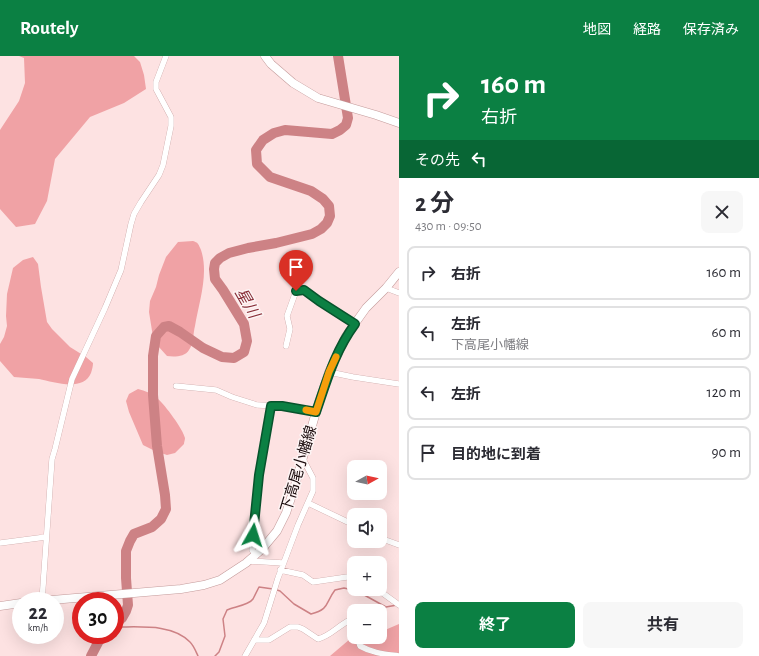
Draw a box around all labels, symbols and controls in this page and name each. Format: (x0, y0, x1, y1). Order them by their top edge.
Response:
text: Routely (20, 19, 79, 38)
text: 地図 (583, 23, 611, 37)
text: 経路 (633, 23, 661, 37)
text: 保存済み (683, 23, 739, 37)
text: 160 m (481, 71, 546, 99)
icon: right (415, 72, 467, 124)
text: 右折 (481, 109, 517, 127)
icon: left (468, 148, 490, 170)
text: その先 (415, 153, 460, 168)
button: close (701, 191, 743, 233)
text: 2 分 (415, 192, 454, 216)
text: 430 m · 09:50 (415, 220, 482, 233)
pin (279, 250, 313, 291)
icon: arrive (285, 256, 307, 278)
icon: right (417, 262, 439, 284)
text: 160 m (706, 265, 741, 280)
text: 右折 (451, 267, 481, 282)
water label: 星川 (232, 285, 263, 323)
text: 左折 (451, 317, 481, 332)
icon: left (417, 322, 439, 344)
text: 60 m (712, 325, 741, 340)
text: 下高尾小幡線 (451, 339, 529, 352)
icon: left (417, 382, 439, 404)
text: 120 m (707, 385, 741, 400)
text: 左折 (451, 387, 481, 402)
street label: 下高尾小幡線 (278, 423, 319, 514)
icon: arrive (417, 442, 439, 464)
text: 90 m (712, 445, 741, 460)
text: 目的地に到着 (451, 447, 541, 462)
north arrow (347, 460, 387, 500)
map controls (347, 460, 387, 644)
button: sound (347, 508, 387, 548)
position arrow (232, 514, 274, 556)
button: + (347, 556, 387, 596)
speed limit sign: 30 (72, 592, 124, 644)
button: 終了 (415, 602, 575, 648)
button: 共有 (583, 602, 743, 648)
text: 22 (29, 603, 47, 623)
button: − (347, 604, 387, 644)
text: km/h (28, 623, 48, 633)

